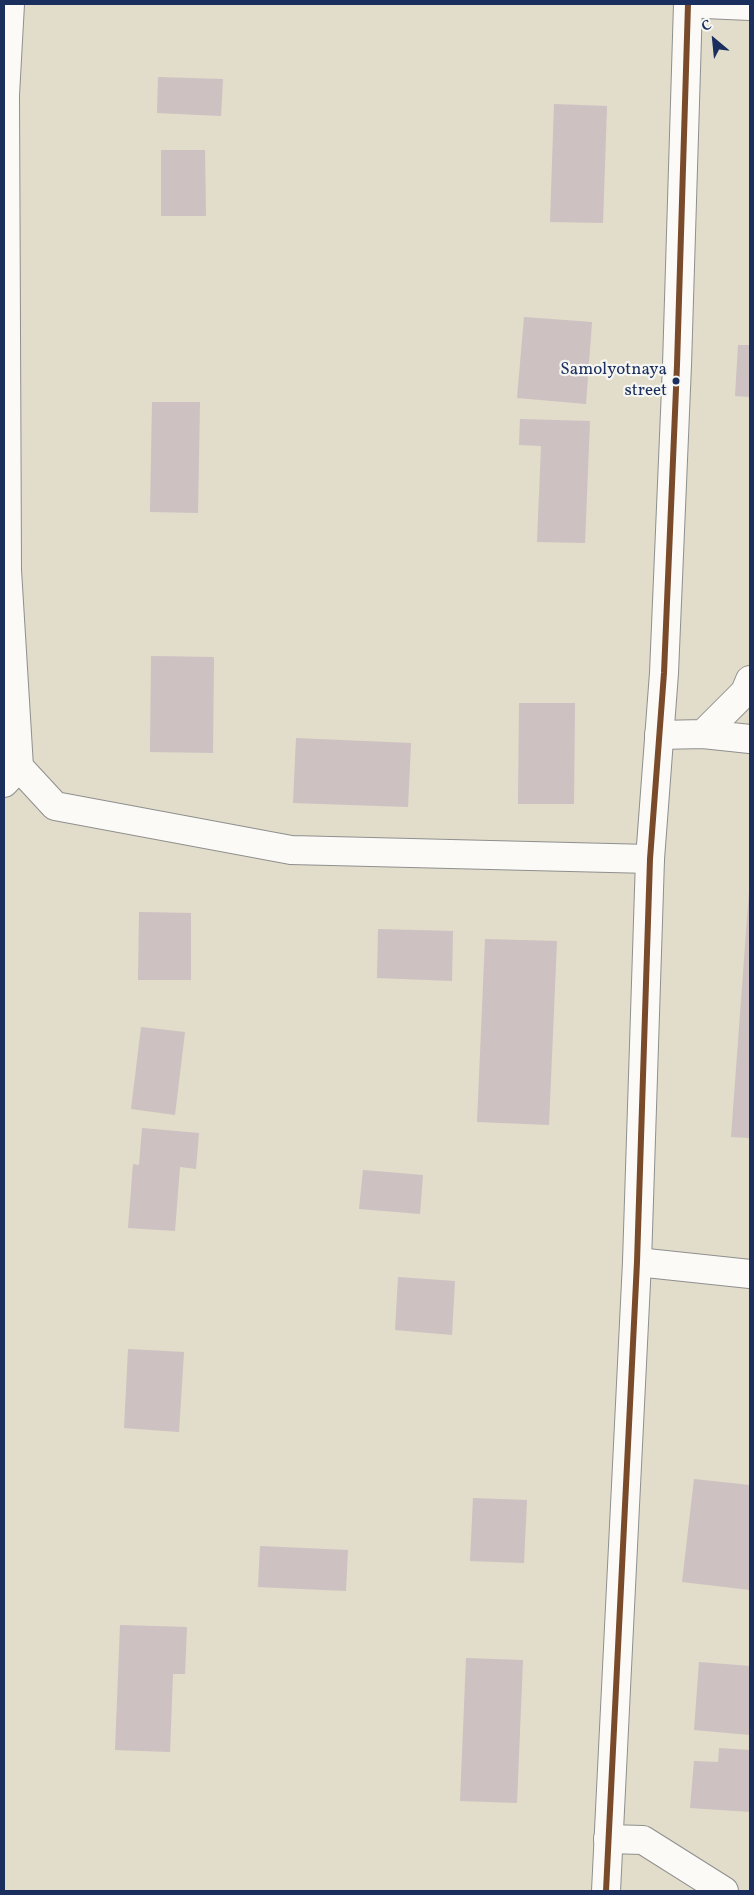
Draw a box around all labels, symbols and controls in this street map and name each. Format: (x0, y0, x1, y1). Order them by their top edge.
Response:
north arrow (689, 15, 739, 65)
text: С (698, 16, 715, 37)
place label: Samolyotnaya street (560, 361, 667, 401)
marker: Samolyotnaya street (671, 376, 681, 386)

